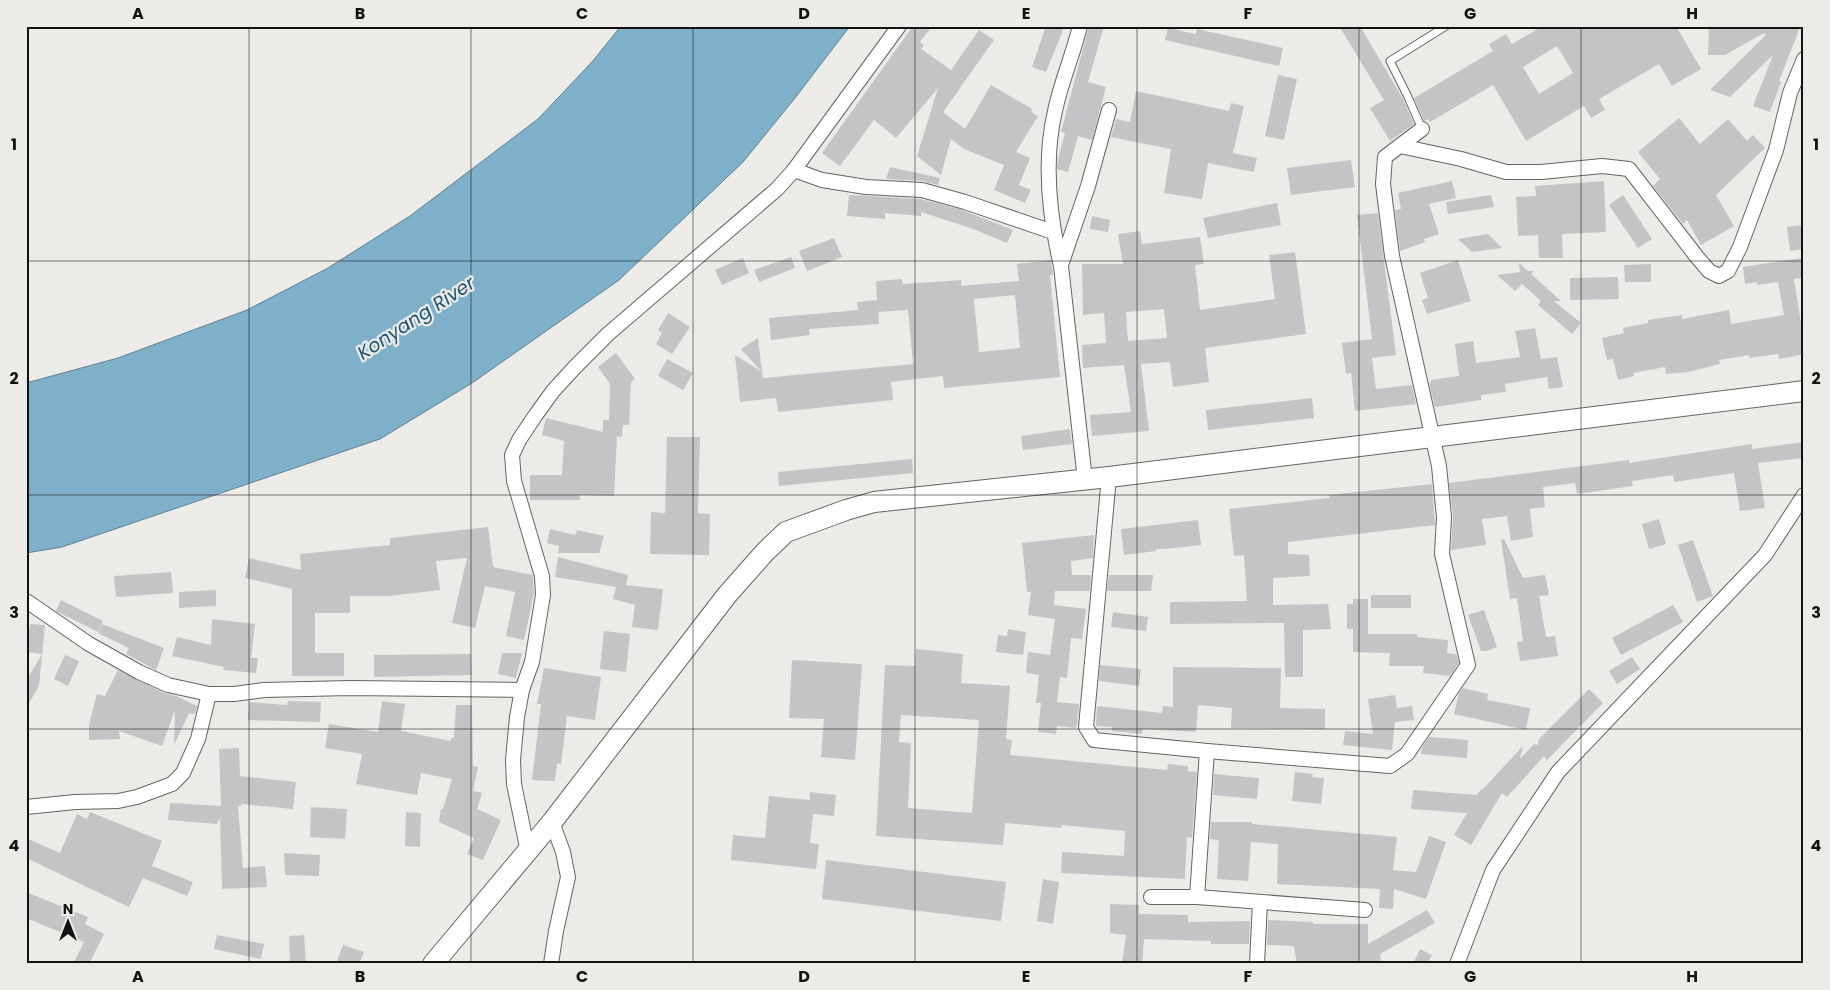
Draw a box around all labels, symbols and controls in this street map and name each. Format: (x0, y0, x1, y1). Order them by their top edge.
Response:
text: A (132, 2, 144, 25)
text: B (355, 2, 365, 25)
text: C (576, 2, 588, 25)
text: D (798, 2, 810, 25)
text: E (1022, 2, 1030, 25)
text: F (1244, 2, 1253, 25)
text: G (1464, 2, 1476, 25)
text: H (1686, 2, 1698, 25)
text: 1 (11, 133, 17, 156)
text: 1 (1813, 133, 1819, 156)
water label: Konyang River (352, 269, 481, 366)
text: 2 (9, 367, 19, 390)
text: 2 (1811, 367, 1821, 390)
text: 3 (9, 601, 19, 624)
text: 3 (1811, 601, 1821, 624)
text: 4 (9, 834, 20, 857)
text: 4 (1811, 834, 1822, 857)
north arrow (42, 898, 92, 948)
text: N (63, 899, 73, 919)
text: A (132, 965, 144, 988)
text: B (355, 965, 365, 988)
text: C (576, 965, 588, 988)
text: D (798, 965, 810, 988)
text: E (1022, 965, 1030, 988)
text: F (1244, 965, 1253, 988)
text: G (1464, 965, 1476, 988)
text: H (1686, 965, 1698, 988)

